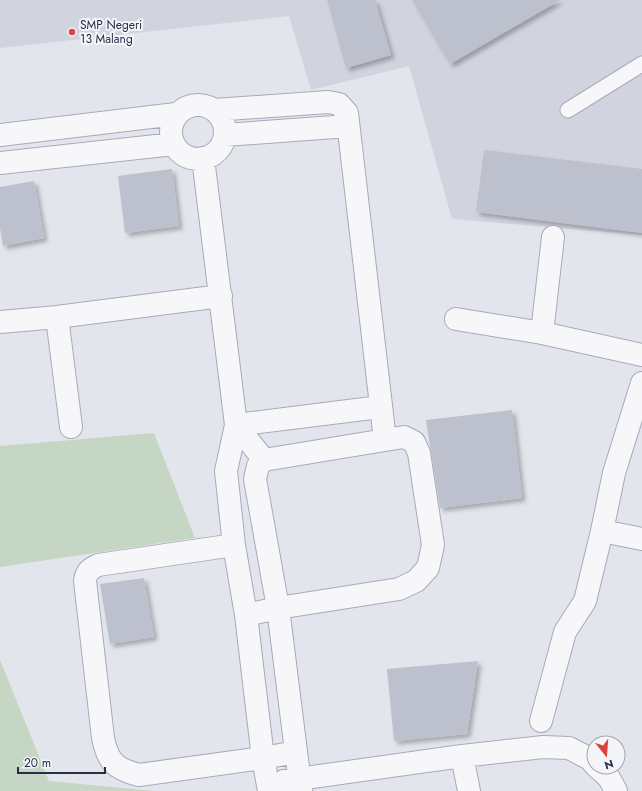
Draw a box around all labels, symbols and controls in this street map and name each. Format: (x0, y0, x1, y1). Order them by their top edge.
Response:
place label: SMP Negeri 13 Malang (80, 16, 142, 48)
marker: SMP Negeri 13 Malang (67, 27, 77, 37)
north arrow (586, 735, 626, 775)
scale bar (18, 749, 105, 775)
text: 20 m (24, 754, 51, 772)
text: N (602, 756, 615, 773)

